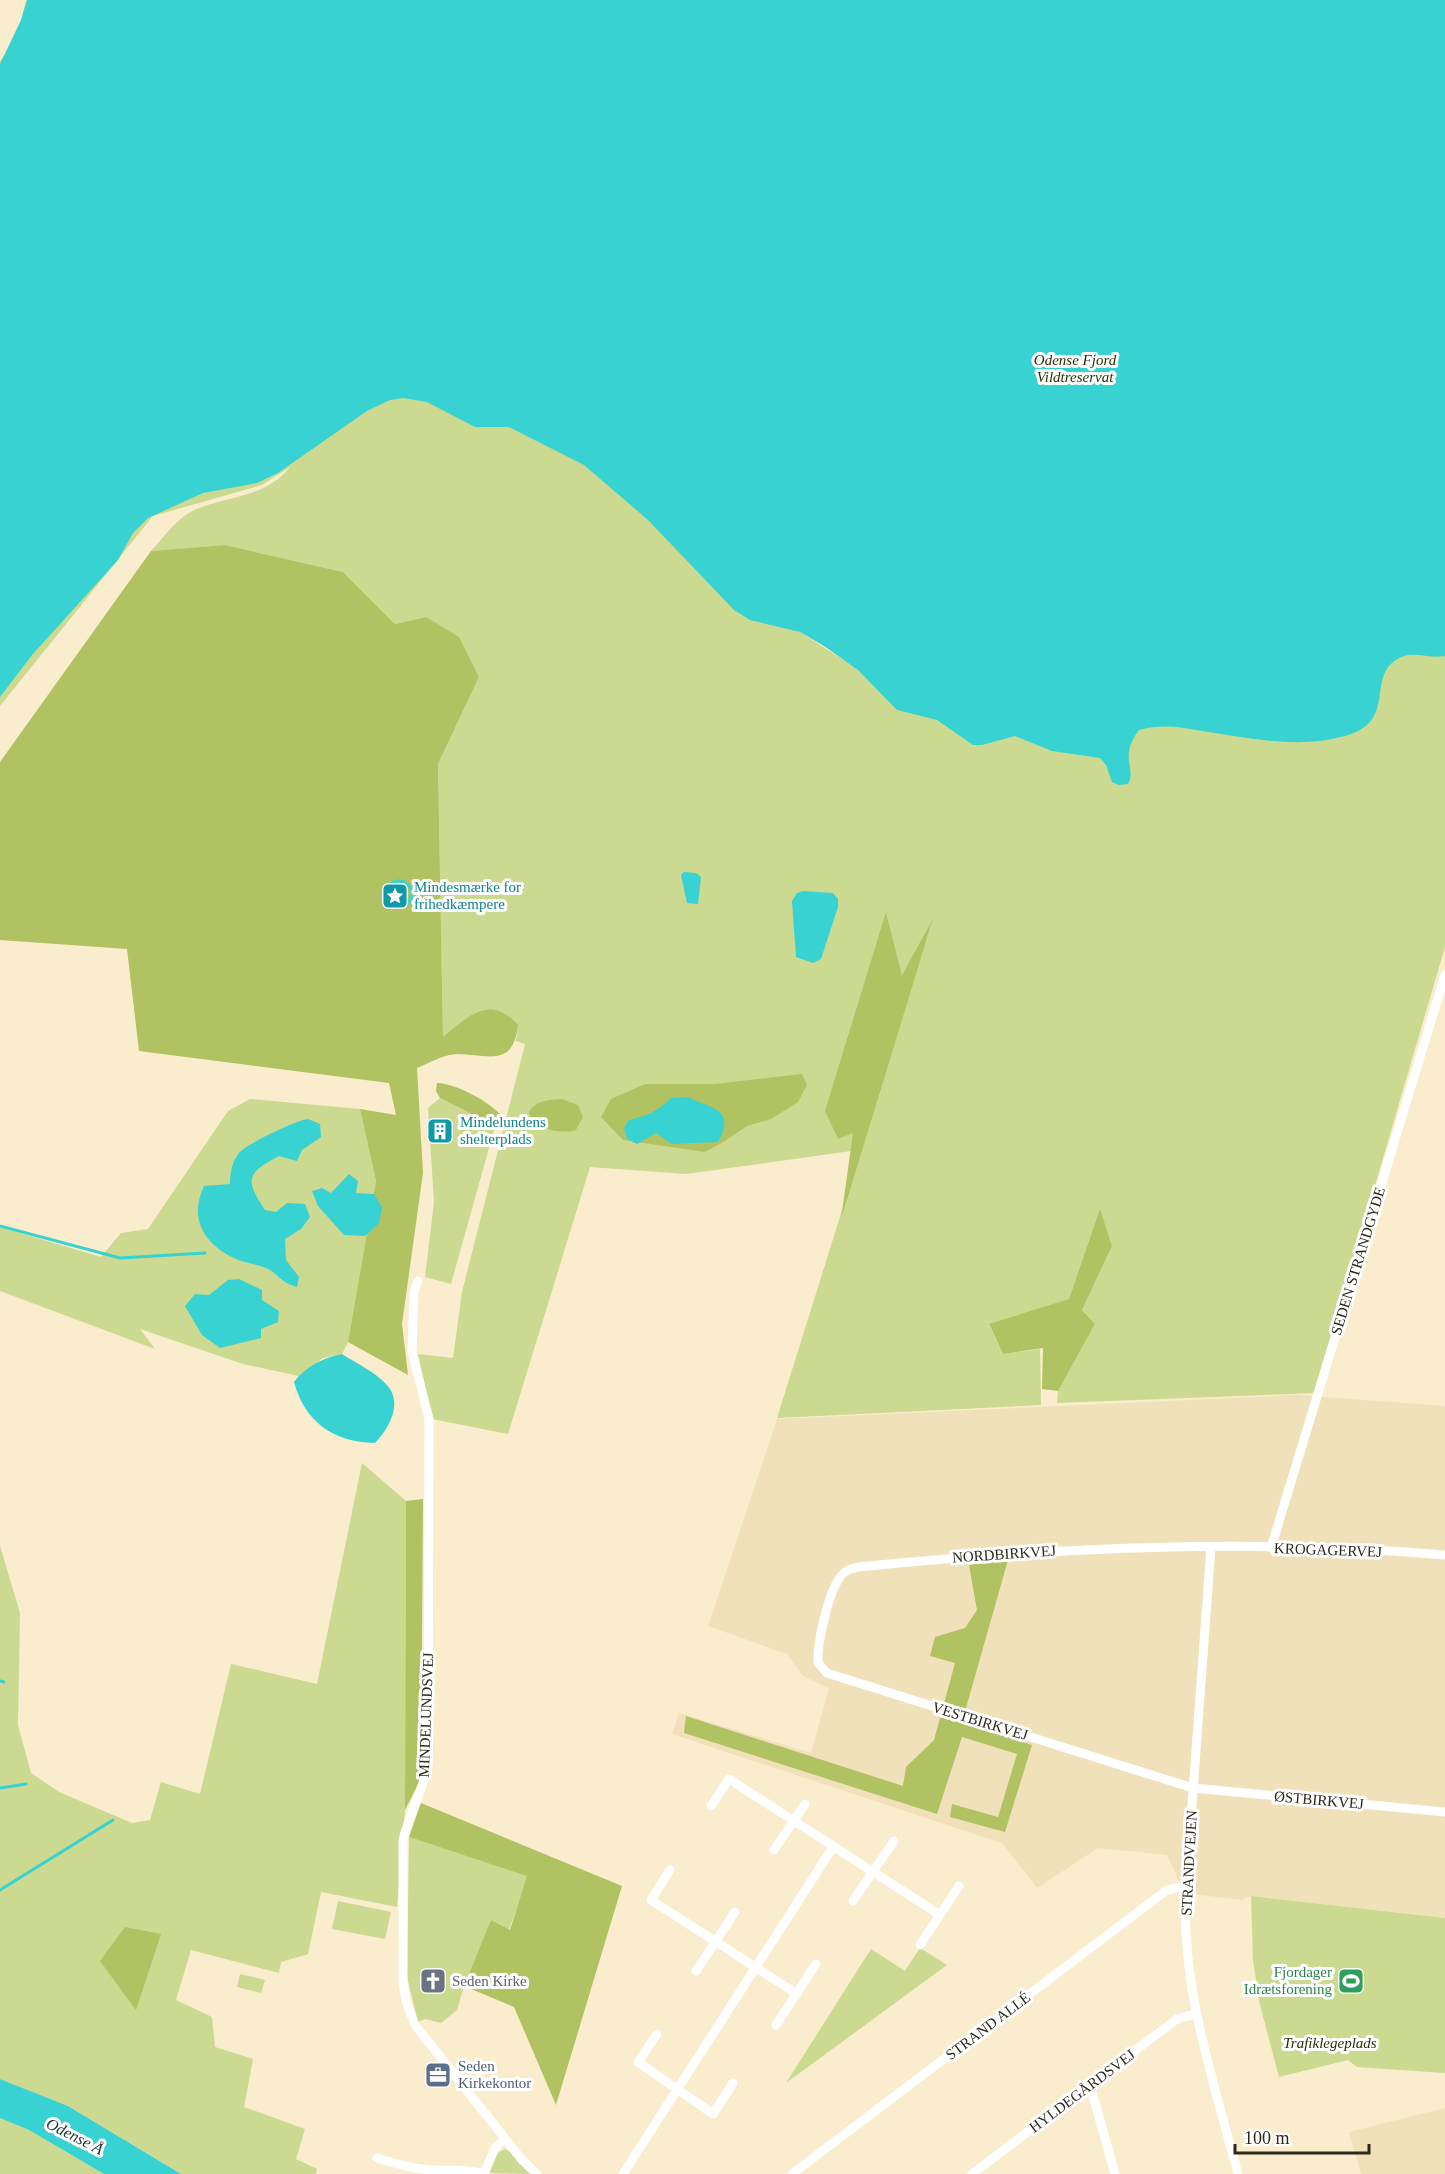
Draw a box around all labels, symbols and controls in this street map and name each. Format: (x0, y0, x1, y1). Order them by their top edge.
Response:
park label: Odense Fjord Vildtreservat (1034, 352, 1117, 385)
place label: Mindesmærke for frihedkæmpere (414, 879, 521, 912)
place icon: Mindesmærke for frihedkæmpere (380, 881, 410, 911)
place label: Mindelundens shelterplads (460, 1114, 546, 1147)
building icon: Mindelundens shelterplads (425, 1116, 455, 1146)
street label: SEDEN STRANDGYDE (1328, 1185, 1388, 1337)
street label: KROGAGERVEJ (1274, 1540, 1382, 1560)
street label: NORDBIRKVEJ (951, 1542, 1057, 1566)
street label: MINDELUNDSVEJ (416, 1652, 436, 1778)
street label: VESTBIRKVEJ (930, 1699, 1030, 1743)
street label: ØSTBIRKVEJ (1273, 1788, 1365, 1812)
street label: STRANDVEJEN (1178, 1810, 1200, 1916)
place label: Fjordager Idrætsforening (1244, 1964, 1332, 1997)
church icon: Seden Kirke (418, 1966, 448, 1996)
sports icon: Fjordager Idrætsforening (1336, 1966, 1366, 1996)
place label: Seden Kirke (452, 1973, 527, 1989)
street label: STRAND ALLÉ (943, 1989, 1033, 2063)
park label: Trafiklegeplads (1283, 2035, 1377, 2051)
street label: HYLDEGÅRDSVEJ (1026, 2046, 1138, 2136)
place label: Seden Kirkekontor (458, 2058, 531, 2091)
office icon: Seden Kirkekontor (423, 2060, 453, 2090)
water label: Odense Å (44, 2114, 107, 2158)
scale bar (1235, 2117, 1368, 2155)
text: 100 m (1244, 2128, 1290, 2148)

